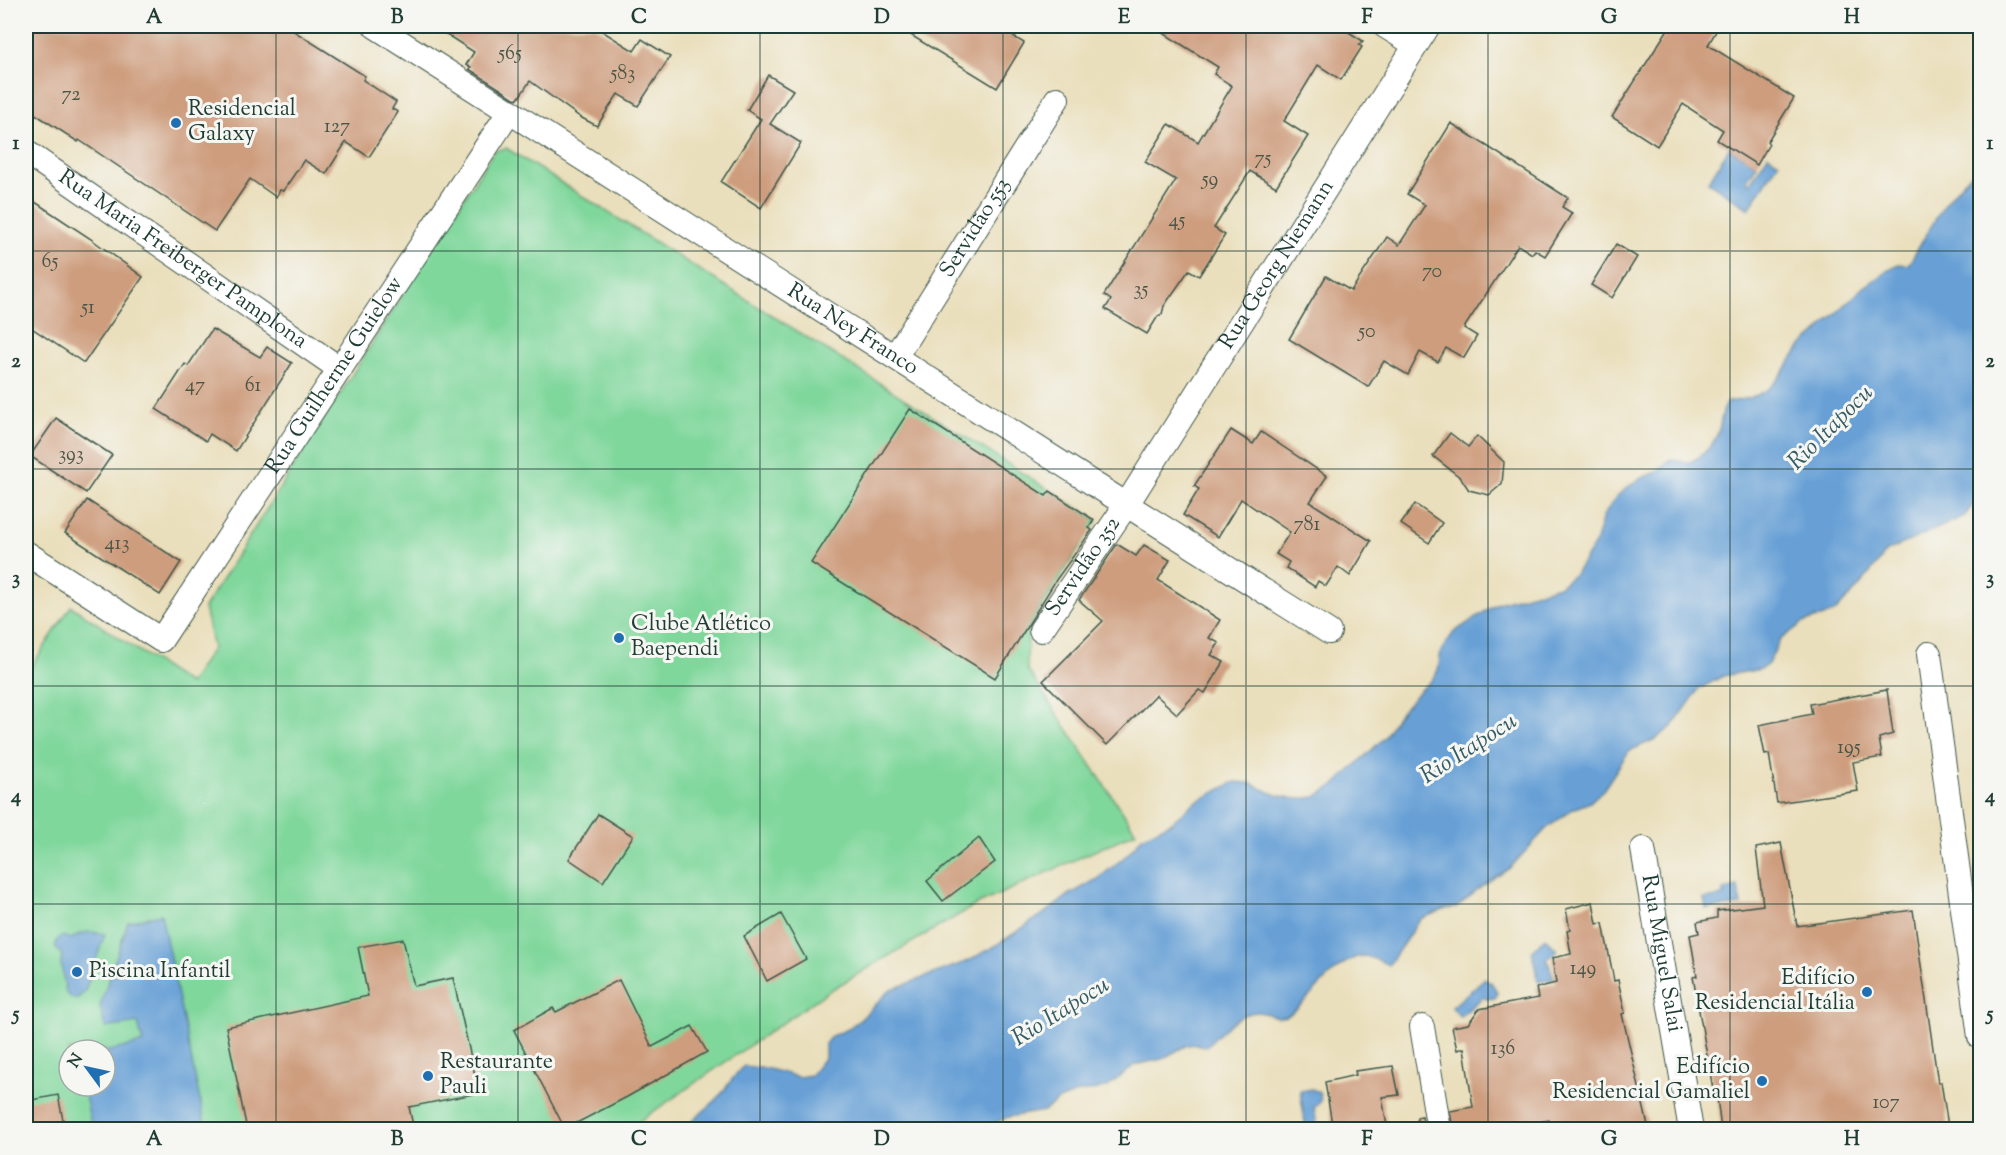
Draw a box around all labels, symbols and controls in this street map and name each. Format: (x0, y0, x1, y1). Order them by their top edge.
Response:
text: A (146, 4, 163, 33)
text: B (391, 4, 404, 33)
text: C (631, 4, 647, 33)
text: D (874, 4, 890, 33)
text: E (1118, 4, 1131, 33)
text: F (1361, 4, 1373, 33)
text: G (1601, 4, 1618, 33)
text: H (1844, 4, 1860, 33)
house number: 565 (497, 40, 522, 69)
house number: 583 (610, 60, 635, 89)
house number: 72 (61, 81, 81, 110)
place label: Residencial Galaxy (188, 94, 296, 151)
house number: 127 (324, 113, 350, 142)
marker: Residencial Galaxy (169, 116, 183, 130)
text: 1 (13, 130, 20, 159)
text: 1 (1987, 130, 1994, 159)
house number: 75 (1255, 145, 1272, 174)
street label: Rua Maria Freiberger Pamplona (51, 163, 313, 357)
house number: 59 (1201, 166, 1218, 195)
street label: Servidão 553 (932, 172, 1019, 284)
street label: Rua Georg Niemann (1212, 174, 1343, 356)
house number: 45 (1169, 207, 1186, 236)
house number: 65 (42, 248, 59, 277)
house number: 70 (1422, 258, 1442, 287)
street label: Rua Guilherme Guielow (258, 270, 412, 481)
street label: Rua Ney Franco (780, 276, 924, 384)
house number: 35 (1134, 276, 1149, 305)
house number: 51 (80, 294, 95, 323)
house number: 50 (1357, 318, 1376, 347)
text: 2 (11, 348, 21, 377)
text: 2 (1985, 348, 1995, 377)
house number: 47 (185, 372, 205, 401)
house number: 61 (245, 372, 261, 401)
water label: Rio Itapocu (1780, 377, 1882, 479)
house number: 393 (58, 441, 84, 470)
street label: Servidão 352 (1038, 511, 1129, 624)
house number: 781 (1294, 511, 1321, 540)
house number: 413 (105, 530, 129, 559)
text: 3 (12, 565, 20, 594)
text: 3 (1986, 565, 1994, 594)
place label: Clube Atlético Baependi (631, 609, 771, 666)
marker: Clube Atlético Baependi (612, 631, 626, 645)
water label: Rio Itapocu (1414, 705, 1524, 793)
house number: 195 (1837, 734, 1861, 763)
text: 4 (10, 783, 21, 812)
text: 4 (1984, 783, 1995, 812)
street label: Rua Miguel Salai (1632, 872, 1690, 1035)
house number: 149 (1570, 955, 1596, 984)
place label: Piscina Infantil (89, 956, 231, 988)
place label: Edifício Residencial Itália (1695, 963, 1855, 1020)
marker: Piscina Infantil (70, 965, 84, 979)
water label: Rio Itapocu (1006, 968, 1117, 1055)
marker: Edifício Residencial Itália (1860, 985, 1874, 999)
text: 5 (11, 1001, 20, 1030)
text: 5 (1985, 1001, 1994, 1030)
house number: 136 (1491, 1035, 1515, 1064)
north arrow (57, 1038, 117, 1098)
place label: Restaurante Pauli (440, 1047, 553, 1104)
text: N (63, 1049, 90, 1073)
place label: Edifício Residencial Gamaliel (1552, 1052, 1750, 1109)
marker: Restaurante Pauli (421, 1069, 435, 1083)
marker: Edifício Residencial Gamaliel (1755, 1074, 1769, 1088)
house number: 107 (1872, 1089, 1900, 1118)
text: A (146, 1126, 163, 1155)
text: B (391, 1126, 404, 1155)
text: C (631, 1126, 647, 1155)
text: D (874, 1126, 890, 1155)
text: E (1118, 1126, 1131, 1155)
text: F (1361, 1126, 1373, 1155)
text: G (1601, 1126, 1618, 1155)
text: H (1844, 1126, 1860, 1155)

